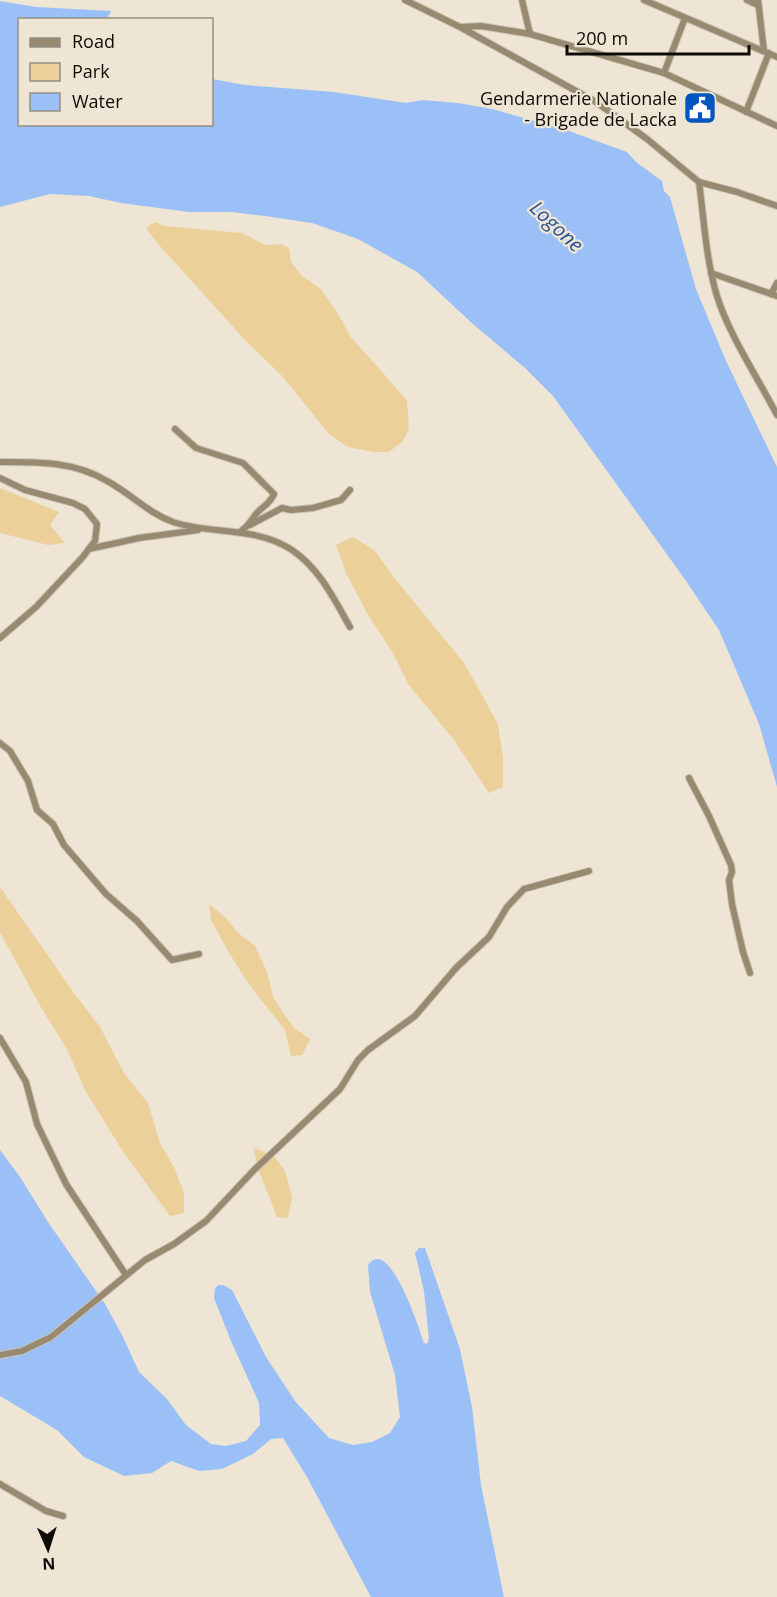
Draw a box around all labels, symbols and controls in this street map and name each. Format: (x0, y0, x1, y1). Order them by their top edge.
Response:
legend (18, 18, 213, 126)
scale bar (567, 18, 748, 56)
text: 200 m (576, 26, 628, 50)
text: Road (72, 29, 115, 53)
text: Park (72, 59, 110, 83)
place label: Gendarmerie Nationale - Brigade de Lacka (480, 86, 677, 131)
text: Water (72, 89, 123, 113)
public building icon: Gendarmerie Nationale - Brigade de Lacka (682, 90, 718, 126)
water label: Logone (524, 194, 590, 258)
north arrow (18, 1519, 78, 1579)
text: N (42, 1553, 56, 1575)

